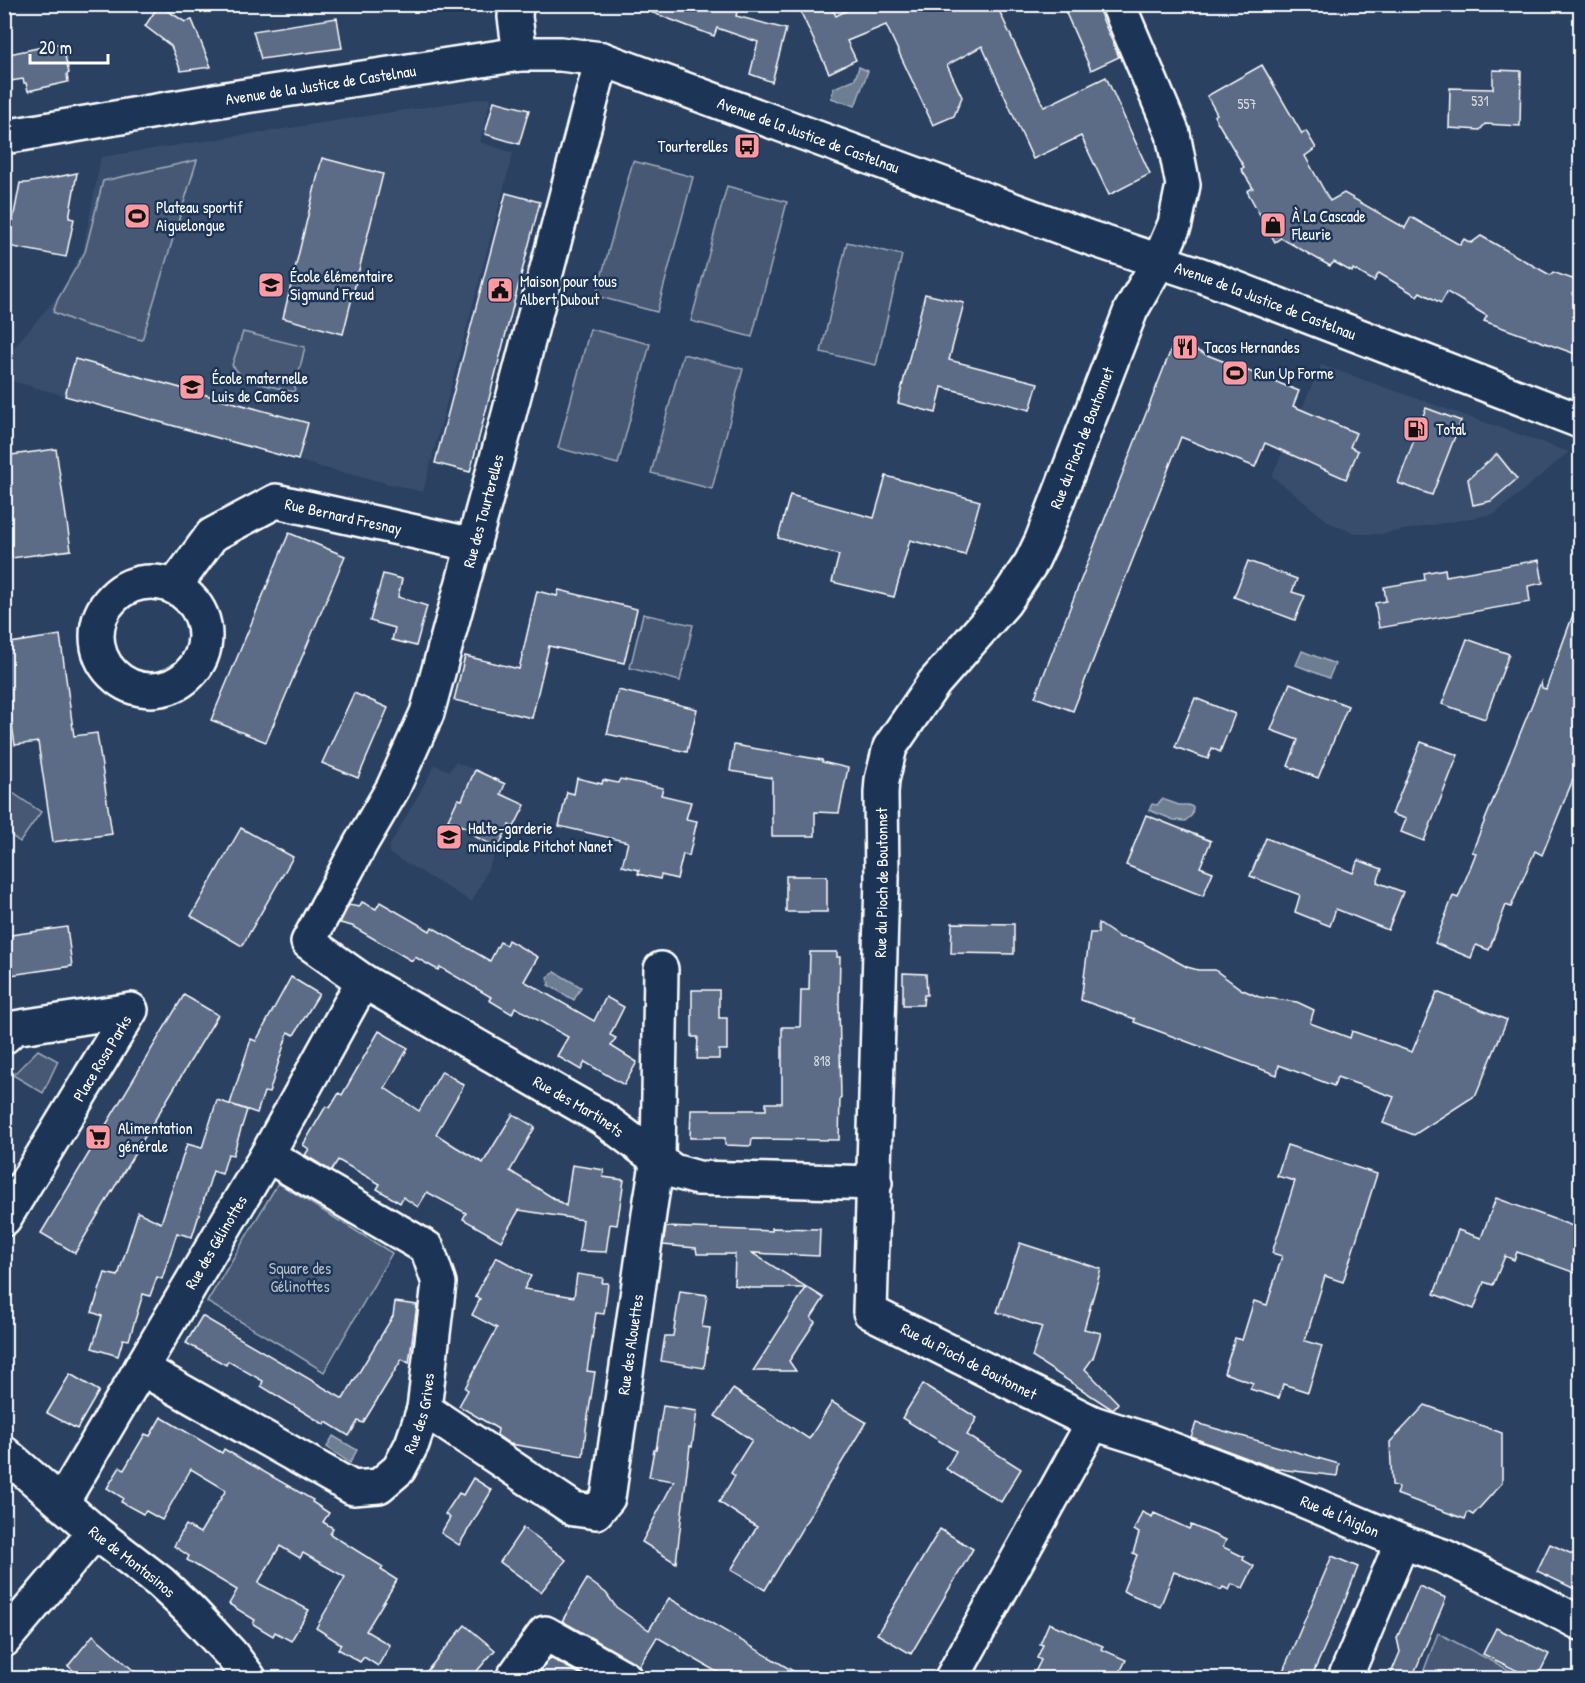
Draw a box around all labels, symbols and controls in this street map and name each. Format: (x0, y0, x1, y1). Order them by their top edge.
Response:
scale bar (30, 27, 108, 65)
text: 20 m (39, 35, 72, 60)
street label: Avenue de la Justice de Castelnau (224, 59, 418, 110)
street label: Avenue de la Justice de Castelnau (715, 91, 903, 178)
house number: 531 (1471, 91, 1489, 110)
house number: 557 (1238, 94, 1256, 113)
bus stop icon: Tourterelles (732, 131, 762, 161)
place label: Tourterelles (658, 135, 728, 157)
place label: Plateau sportif Aiguelongue (156, 196, 243, 236)
sports icon: Plateau sportif Aiguelongue (122, 201, 152, 231)
place label: À La Cascade Fleurie (1291, 205, 1366, 245)
shop icon: À La Cascade Fleurie (1258, 210, 1288, 240)
street label: Avenue de la Justice de Castelnau (1172, 256, 1360, 345)
place label: École élémentaire Sigmund Freud (290, 265, 394, 305)
school or university icon: École élémentaire Sigmund Freud (256, 270, 286, 300)
place label: Maison pour tous Albert Dubout (520, 270, 617, 310)
public building icon: Maison pour tous Albert Dubout (485, 275, 515, 305)
restaurant icon: Tacos Hernandes (1170, 332, 1200, 362)
place label: Tacos Hernandes (1204, 336, 1300, 358)
sports icon: Run Up Forme (1220, 358, 1250, 388)
place label: Run Up Forme (1254, 362, 1334, 384)
street label: Rue du Pioch de Boutonnet (1044, 363, 1119, 512)
place label: École maternelle Luis de Camões (212, 367, 309, 407)
school or university icon: École maternelle Luis de Camões (177, 372, 207, 402)
fuel station icon: Total (1401, 414, 1431, 444)
place label: Total (1436, 418, 1467, 440)
street label: Rue des Tourterelles (457, 452, 509, 570)
street label: Rue Bernard Fresnay (283, 492, 404, 540)
street label: Rue du Pioch de Boutonnet (869, 807, 893, 958)
place label: Halte-garderie municipale Pitchot Nanet (468, 817, 613, 857)
school or university icon: Halte-garderie municipale Pitchot Nanet (434, 822, 464, 852)
street label: Place Rosa Parks (68, 1011, 136, 1105)
house number: 818 (813, 1051, 831, 1070)
street label: Rue des Martinets (529, 1070, 629, 1142)
place label: Alimentation générale (118, 1117, 193, 1157)
supermarket icon: Alimentation générale (83, 1122, 113, 1152)
street label: Rue des Gélinottes (179, 1191, 252, 1293)
park label: Square des Gélinottes (269, 1257, 331, 1297)
street label: Rue des Alouettes (612, 1293, 648, 1396)
street label: Rue du Pioch de Boutonnet (897, 1317, 1041, 1405)
street label: Rue des Grives (398, 1372, 439, 1457)
street label: Rue de l'Aiglon (1297, 1489, 1383, 1542)
street label: Rue de Montasinos (84, 1521, 181, 1602)

